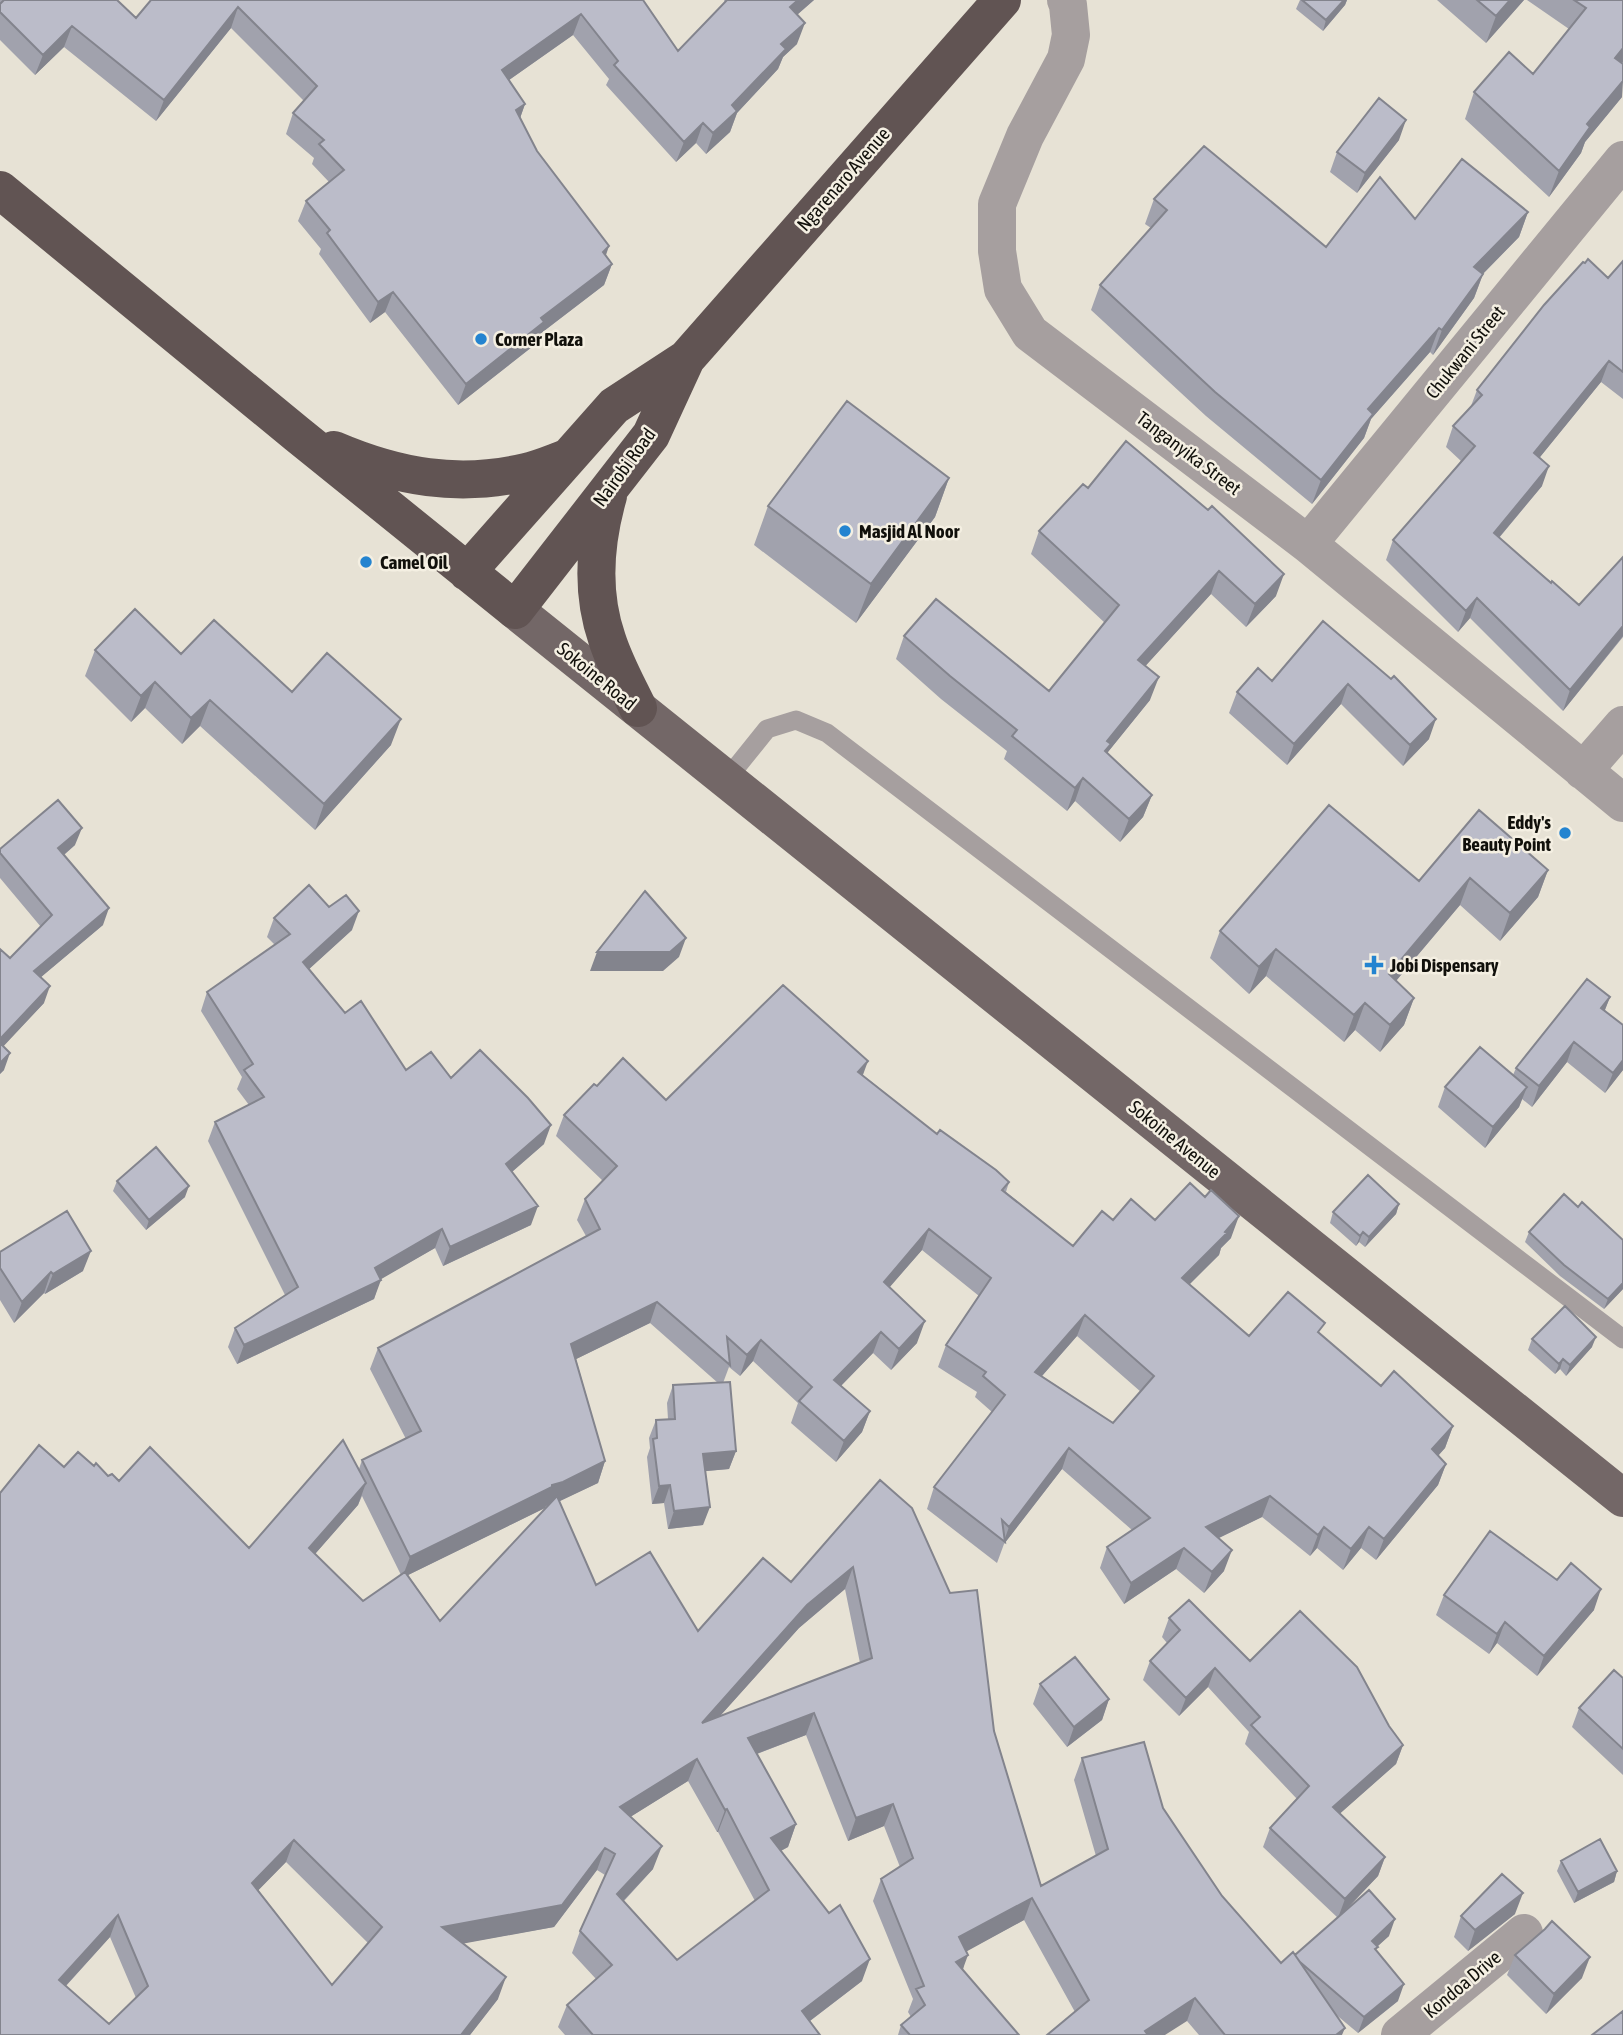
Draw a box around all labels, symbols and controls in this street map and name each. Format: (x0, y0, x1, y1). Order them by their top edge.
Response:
street label: Ngarenaro Avenue (792, 123, 894, 235)
street label: Chukwani Street (1421, 301, 1509, 403)
place label: Corner Plaza (495, 328, 583, 350)
marker: Corner Plaza (473, 331, 489, 347)
street label: Tanganyika Street (1133, 407, 1245, 499)
street label: Nairobi Road (588, 424, 660, 510)
place label: Masjid Al Noor (859, 520, 960, 542)
marker: Masjid Al Noor (837, 523, 853, 539)
place label: Camel Oil (380, 551, 449, 573)
marker: Camel Oil (358, 554, 374, 570)
street label: Sokoine Road (553, 638, 641, 714)
place label: Eddy's Beauty Point (1462, 811, 1552, 855)
marker: Eddy's Beauty Point (1557, 825, 1573, 841)
place label: Jobi Dispensary (1389, 954, 1499, 976)
marker: Jobi Dispensary (1364, 955, 1384, 975)
street label: Sokoine Avenue (1125, 1095, 1225, 1183)
street label: Kondoa Drive (1419, 1946, 1505, 2022)

